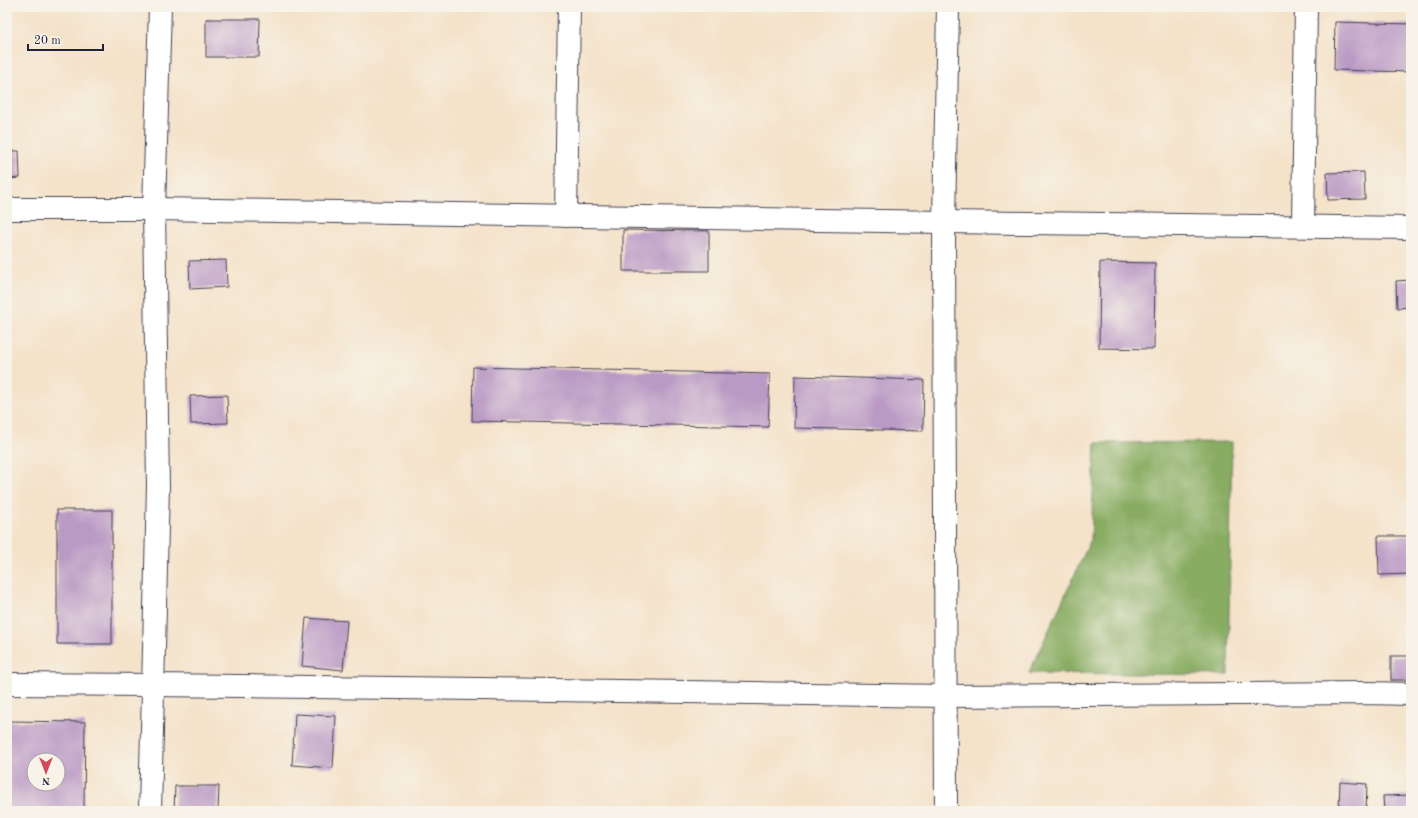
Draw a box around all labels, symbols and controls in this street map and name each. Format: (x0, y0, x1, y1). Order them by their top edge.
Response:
scale bar (28, 26, 103, 52)
text: 20 m (34, 35, 61, 47)
north arrow (26, 752, 66, 792)
text: N (41, 775, 50, 786)

